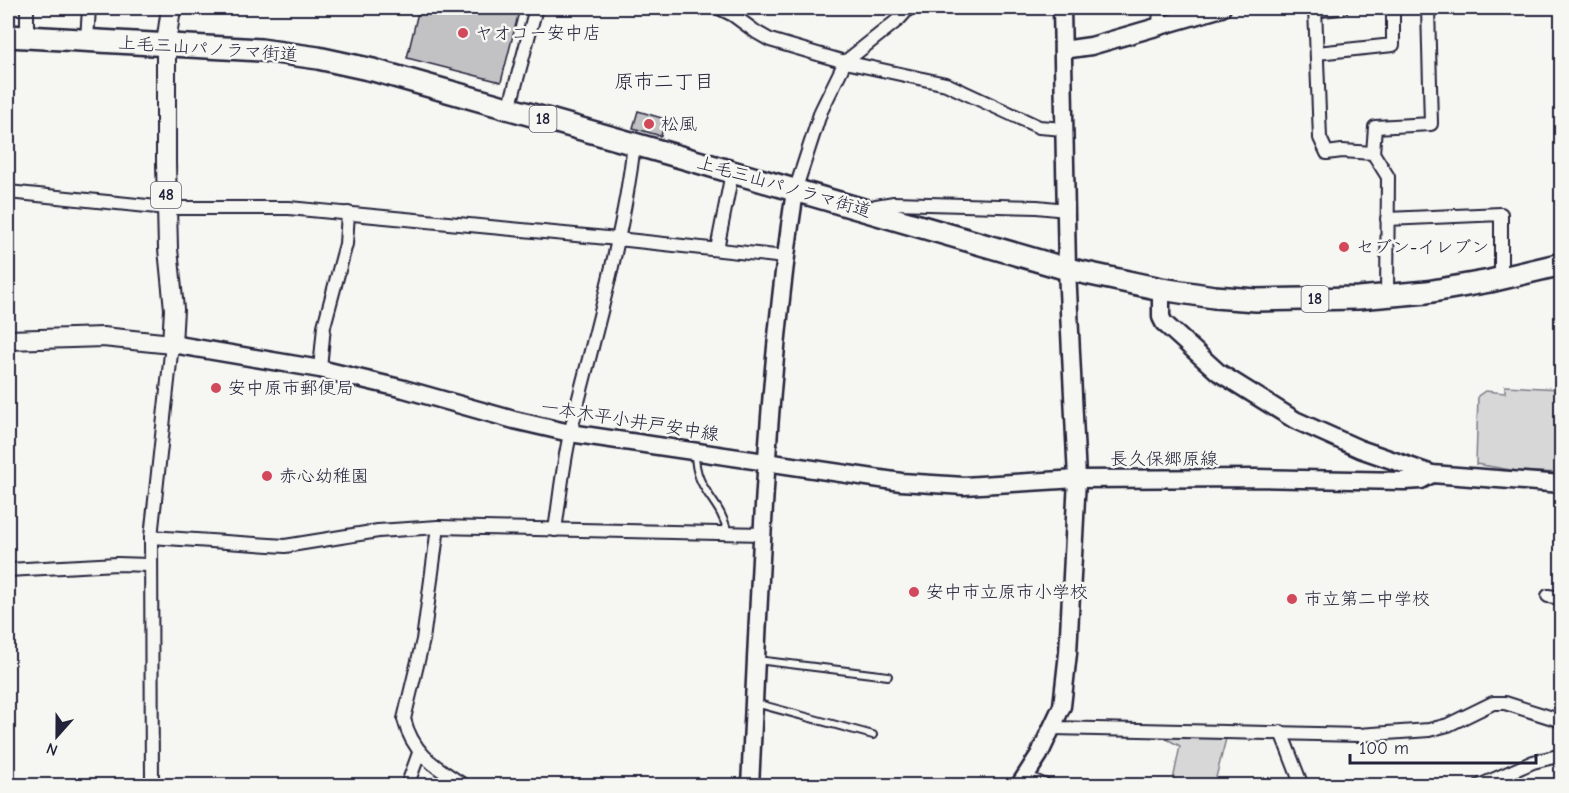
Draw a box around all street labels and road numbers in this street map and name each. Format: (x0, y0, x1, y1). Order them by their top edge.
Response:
street label: 上毛三山パノラマ街道 (117, 32, 299, 66)
road number: 18 (530, 106, 556, 132)
street label: 上毛三山パノラマ街道 (695, 152, 873, 222)
road number: 48 (151, 182, 181, 208)
road number: 18 (1302, 286, 1328, 312)
street label: 一本木平小井戸安中線 (539, 397, 721, 445)
street label: 長久保郷原線 (1110, 449, 1218, 470)

